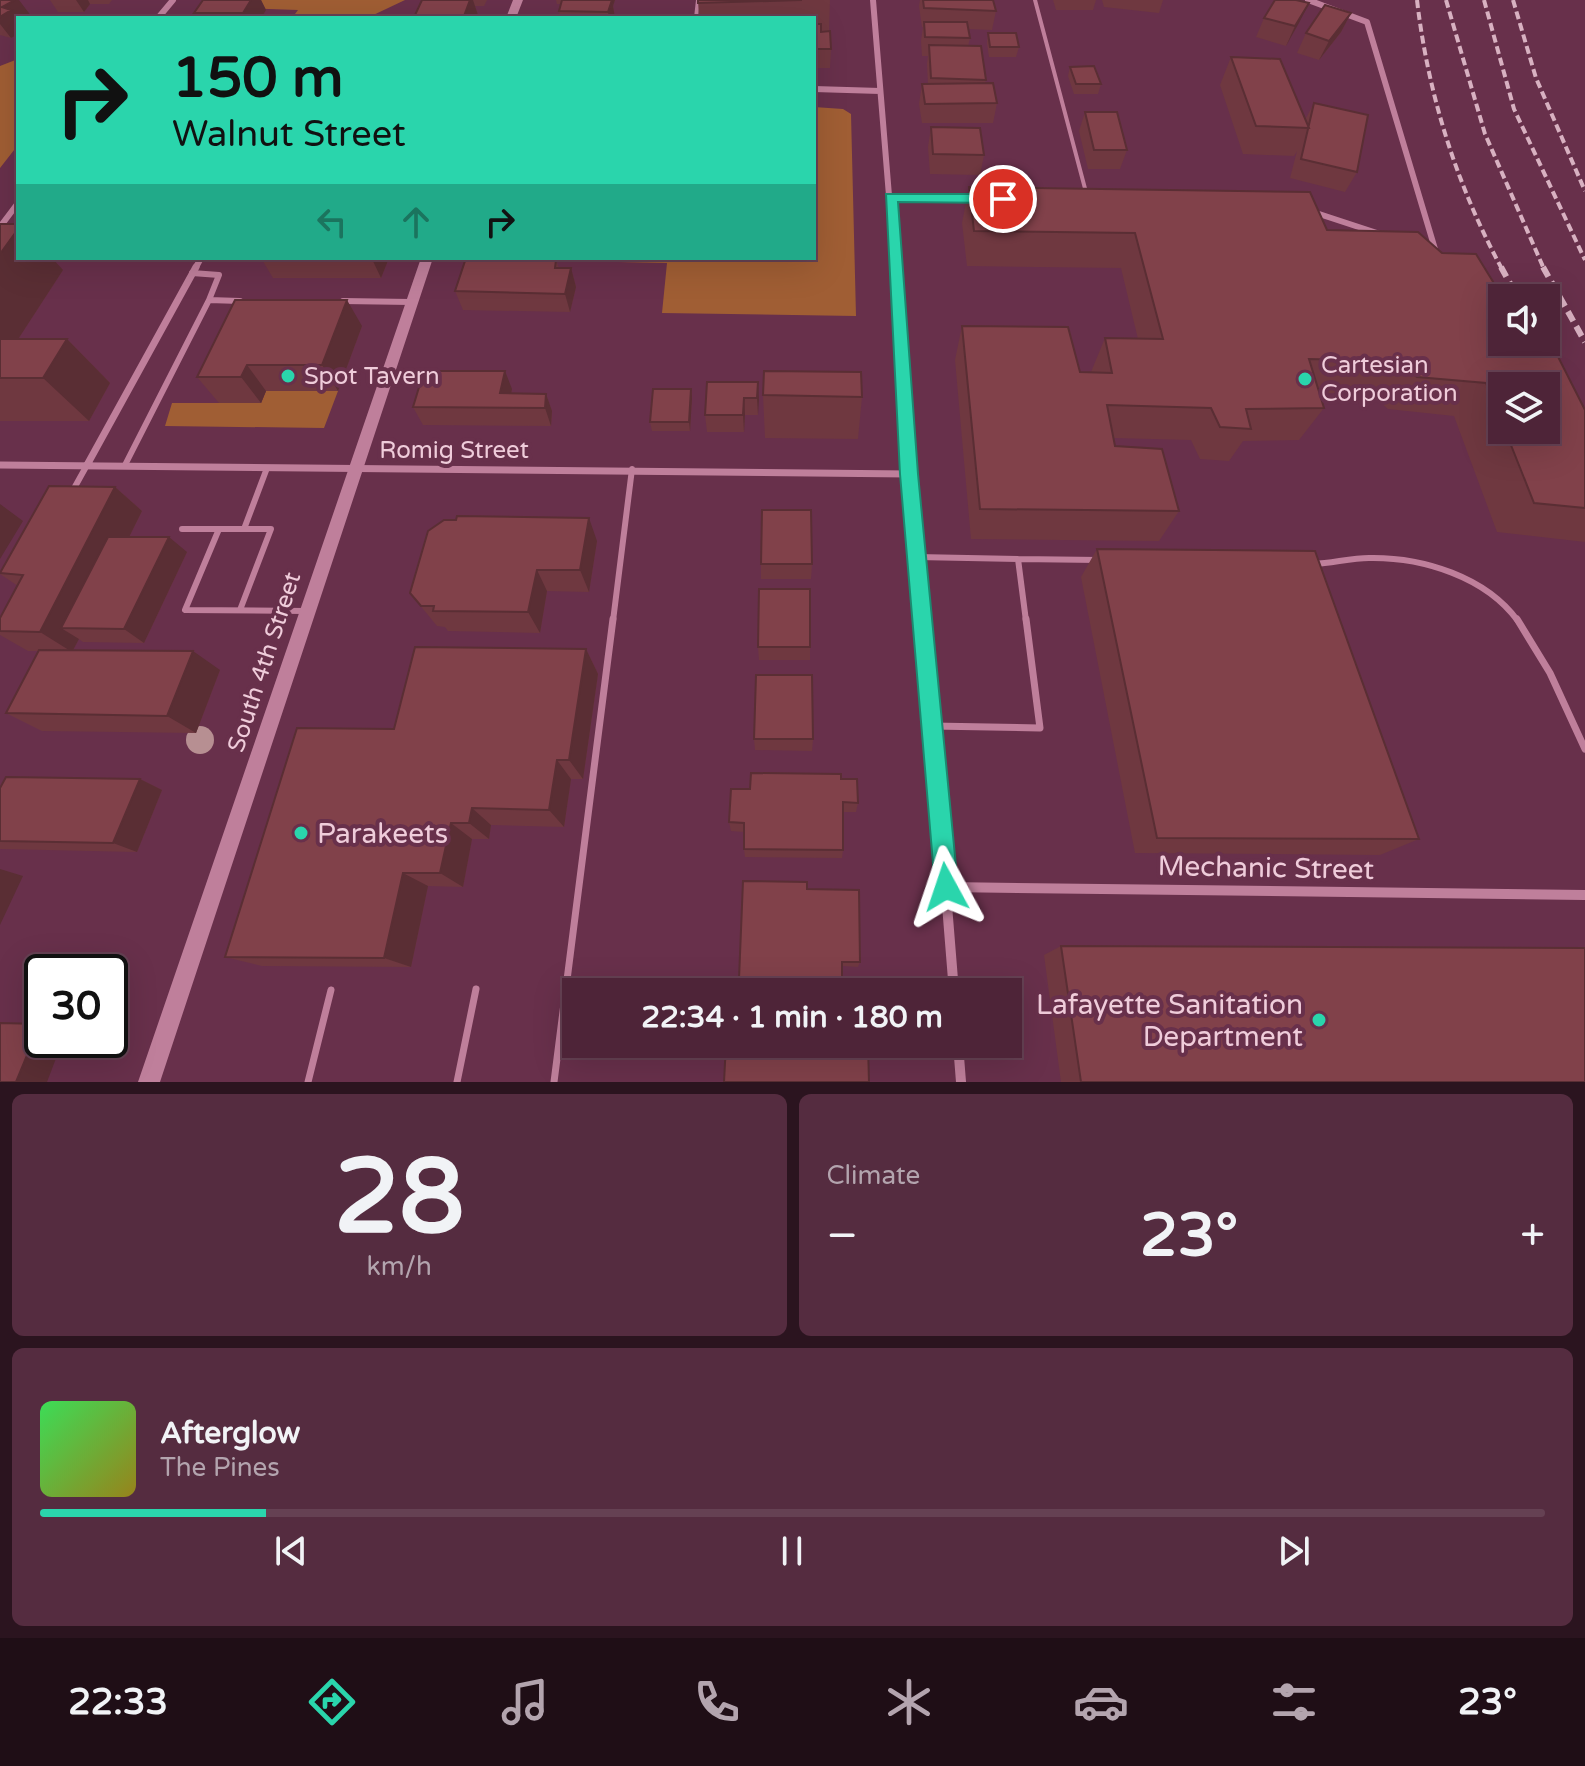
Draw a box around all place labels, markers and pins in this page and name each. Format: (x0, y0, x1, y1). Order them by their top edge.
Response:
pin (969, 165, 1037, 233)
place label: Cartesian Corporation (1321, 351, 1458, 408)
place label: Spot Tavern (304, 362, 440, 391)
marker: Spot Tavern (279, 367, 297, 385)
marker: Cartesian Corporation (1296, 370, 1314, 388)
place label: Parakeets (317, 817, 448, 851)
marker: Parakeets (292, 824, 310, 842)
place label: Lafayette Sanitation Department (1036, 988, 1303, 1054)
marker: Lafayette Sanitation Department (1310, 1011, 1328, 1029)

